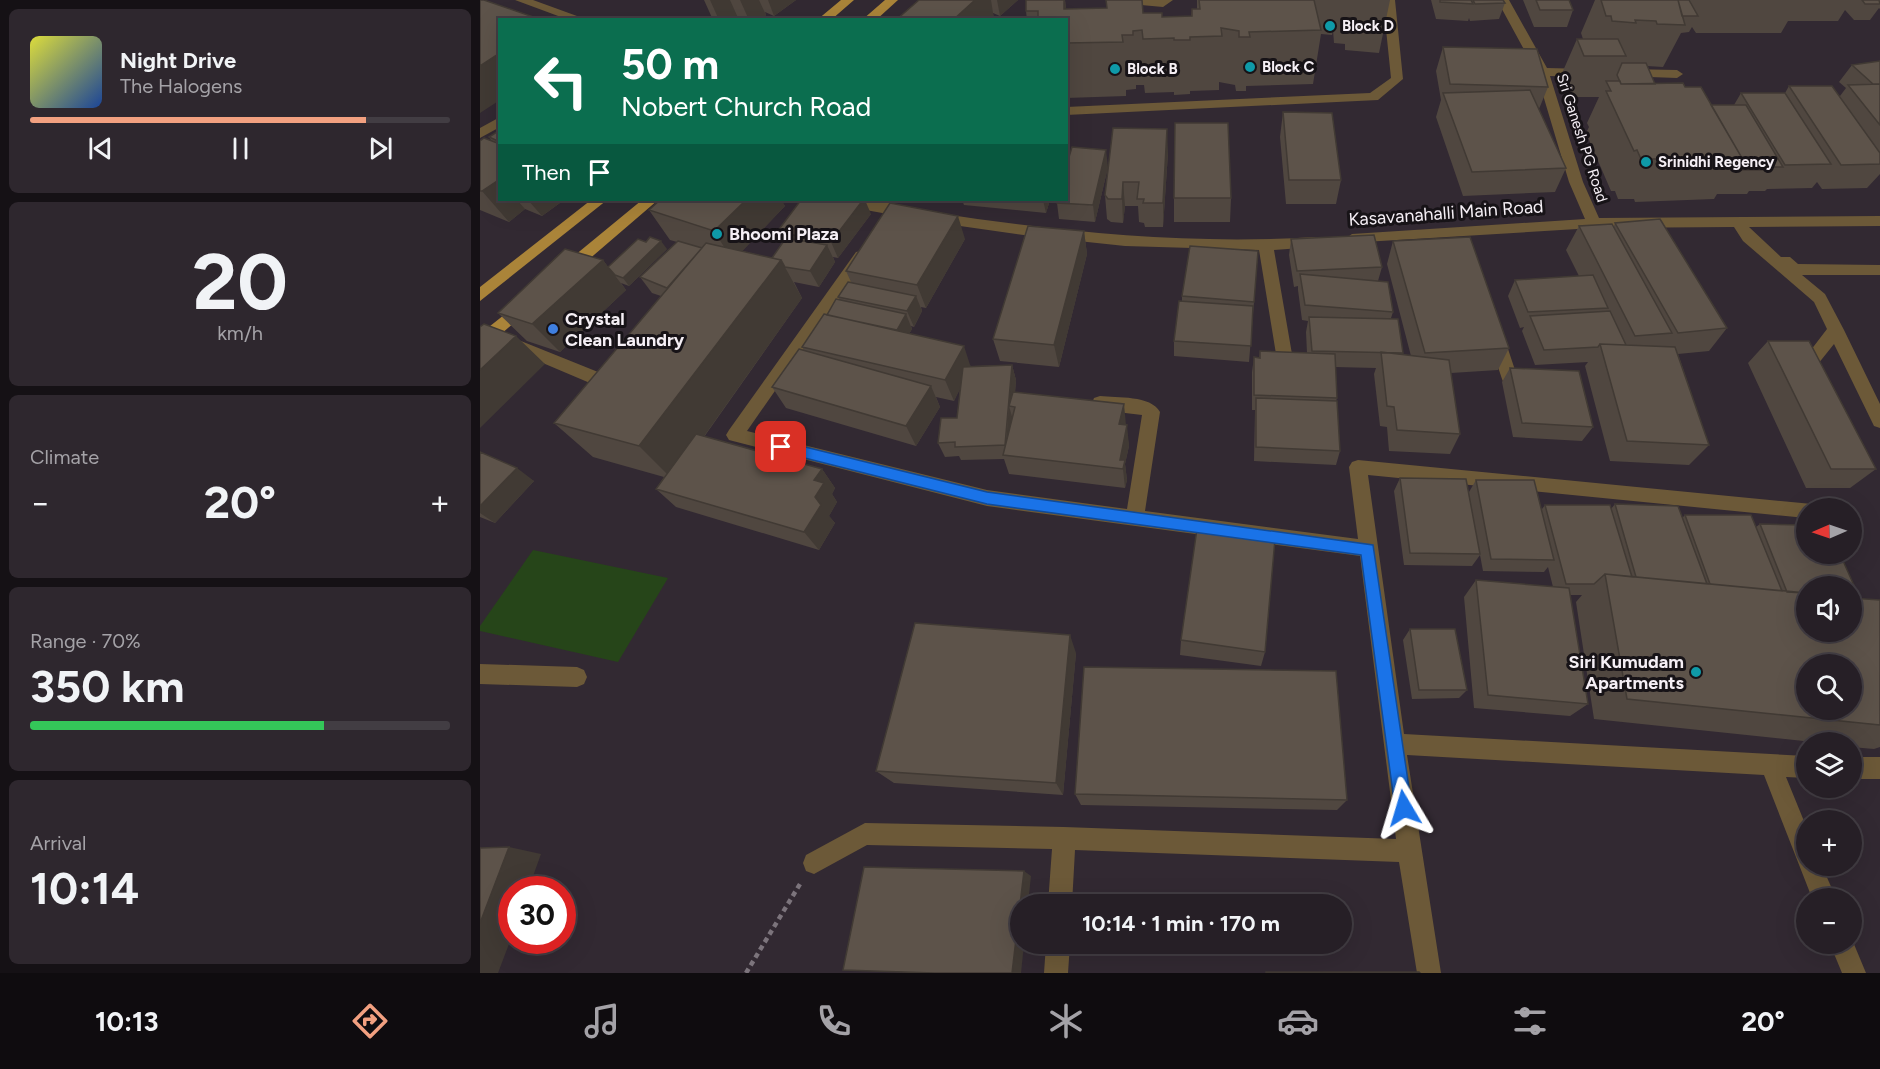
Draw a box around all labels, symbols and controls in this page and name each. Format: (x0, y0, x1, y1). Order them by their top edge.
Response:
place label: Block D (1342, 17, 1394, 35)
marker: Block D (1323, 19, 1337, 33)
text: 50 m (621, 39, 719, 90)
icon: left (522, 42, 600, 120)
text: Night Drive (120, 47, 236, 74)
place label: Block C (1262, 58, 1314, 76)
place label: Block B (1127, 60, 1178, 78)
marker: Block C (1243, 60, 1257, 74)
marker: Block B (1108, 62, 1122, 76)
street label: Sri Ganesh PG Road (1553, 71, 1611, 205)
text: The Halogens (120, 74, 242, 98)
text: Nobert Church Road (621, 90, 871, 123)
icon: previous (84, 132, 117, 165)
icon: pause (224, 132, 257, 165)
icon: next (364, 132, 397, 165)
place label: Srinidhi Regency (1658, 153, 1775, 171)
marker: Srinidhi Regency (1639, 155, 1653, 169)
icon: arrive (583, 156, 616, 189)
text: Then (522, 159, 571, 186)
street label: Kasavanahalli Main Road (1348, 195, 1544, 231)
place label: Bhoomi Plaza (729, 223, 839, 245)
marker: Bhoomi Plaza (710, 227, 724, 241)
text: 20 (192, 235, 288, 329)
place label: Crystal Clean Laundry (565, 308, 685, 351)
text: km/h (217, 321, 263, 345)
marker: Crystal Clean Laundry (546, 322, 560, 336)
pin (755, 421, 806, 472)
icon: arrive (764, 430, 797, 463)
text: Climate (30, 445, 99, 469)
text: 20° (204, 475, 276, 529)
text: − (30, 483, 51, 522)
text: + (429, 483, 450, 522)
north arrow (1796, 498, 1862, 564)
map controls (1796, 498, 1862, 954)
button: sound (1796, 576, 1862, 642)
text: Range · 70% (30, 629, 141, 653)
place label: Siri Kumudam Apartments (1569, 651, 1685, 694)
button: search (1796, 654, 1862, 720)
text: 350 km (30, 659, 185, 713)
marker: Siri Kumudam Apartments (1689, 665, 1703, 679)
button: layers (1796, 732, 1862, 798)
position arrow (1372, 776, 1436, 840)
button: + (1796, 810, 1862, 876)
text: Arrival (30, 831, 86, 855)
text: 10:14 (30, 861, 139, 915)
speed limit sign: 30 (498, 876, 576, 954)
button: − (1796, 888, 1862, 954)
text: 10:14 · 1 min · 170 m (1082, 910, 1280, 937)
icon: directions (349, 1000, 391, 1042)
icon: music (581, 1000, 623, 1042)
icon: phone (813, 1000, 855, 1042)
icon: climate (1045, 1000, 1087, 1042)
icon: car (1277, 1000, 1319, 1042)
icon: filters (1509, 1000, 1551, 1042)
text: 10:13 (95, 1005, 159, 1038)
text: 20° (1741, 1005, 1785, 1038)

